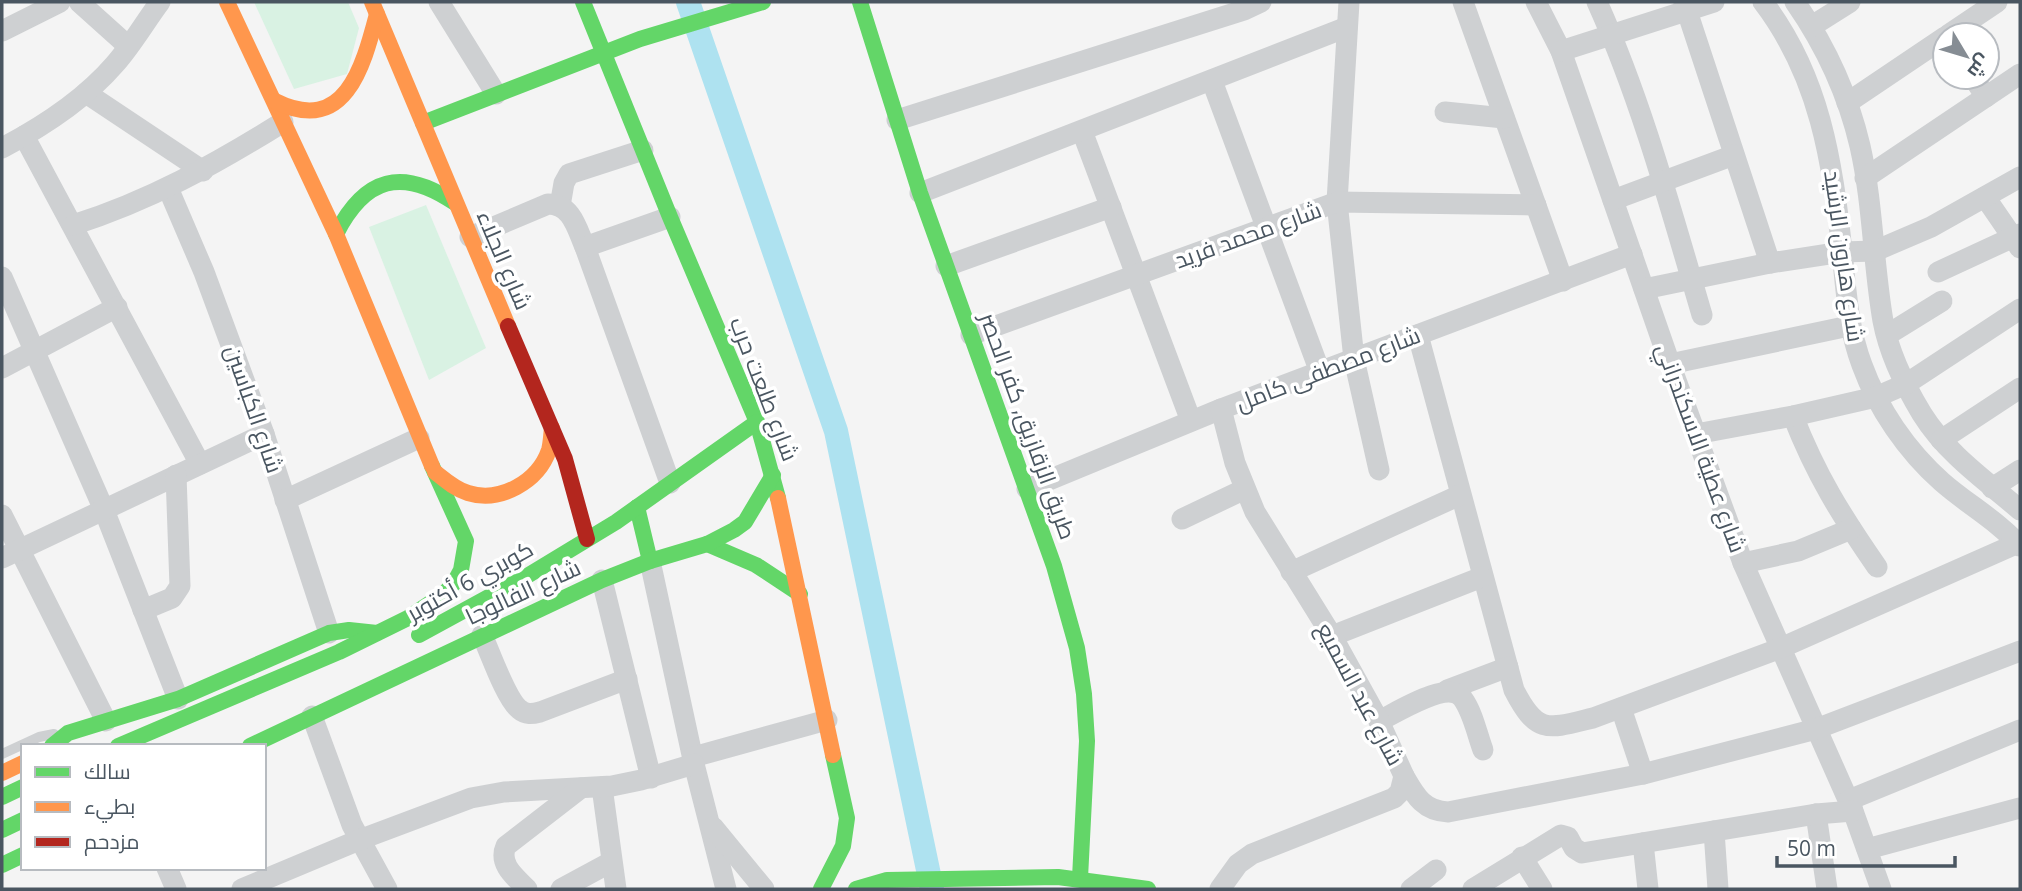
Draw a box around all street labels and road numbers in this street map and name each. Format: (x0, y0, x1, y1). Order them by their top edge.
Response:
street label: شارع هارون الرشيد (1816, 168, 1873, 344)
street label: شارع محمد فريد (1170, 193, 1326, 276)
street label: شارع الجلاء (469, 205, 540, 315)
street label: طريق الزقازيق, كفر الحصر (972, 306, 1085, 544)
street label: شارع طلعت حرب (722, 312, 807, 466)
street label: شارع مصطفى كامل (1231, 318, 1425, 419)
street label: شارع عطية الاسكندراني (1646, 339, 1755, 558)
street label: شارع الكباسين (217, 340, 292, 477)
street label: كوبري 6 أكتوبر (399, 532, 540, 632)
street label: شارع الفالوجا (460, 550, 586, 633)
street label: شارع عبد السميع (1309, 616, 1412, 771)

